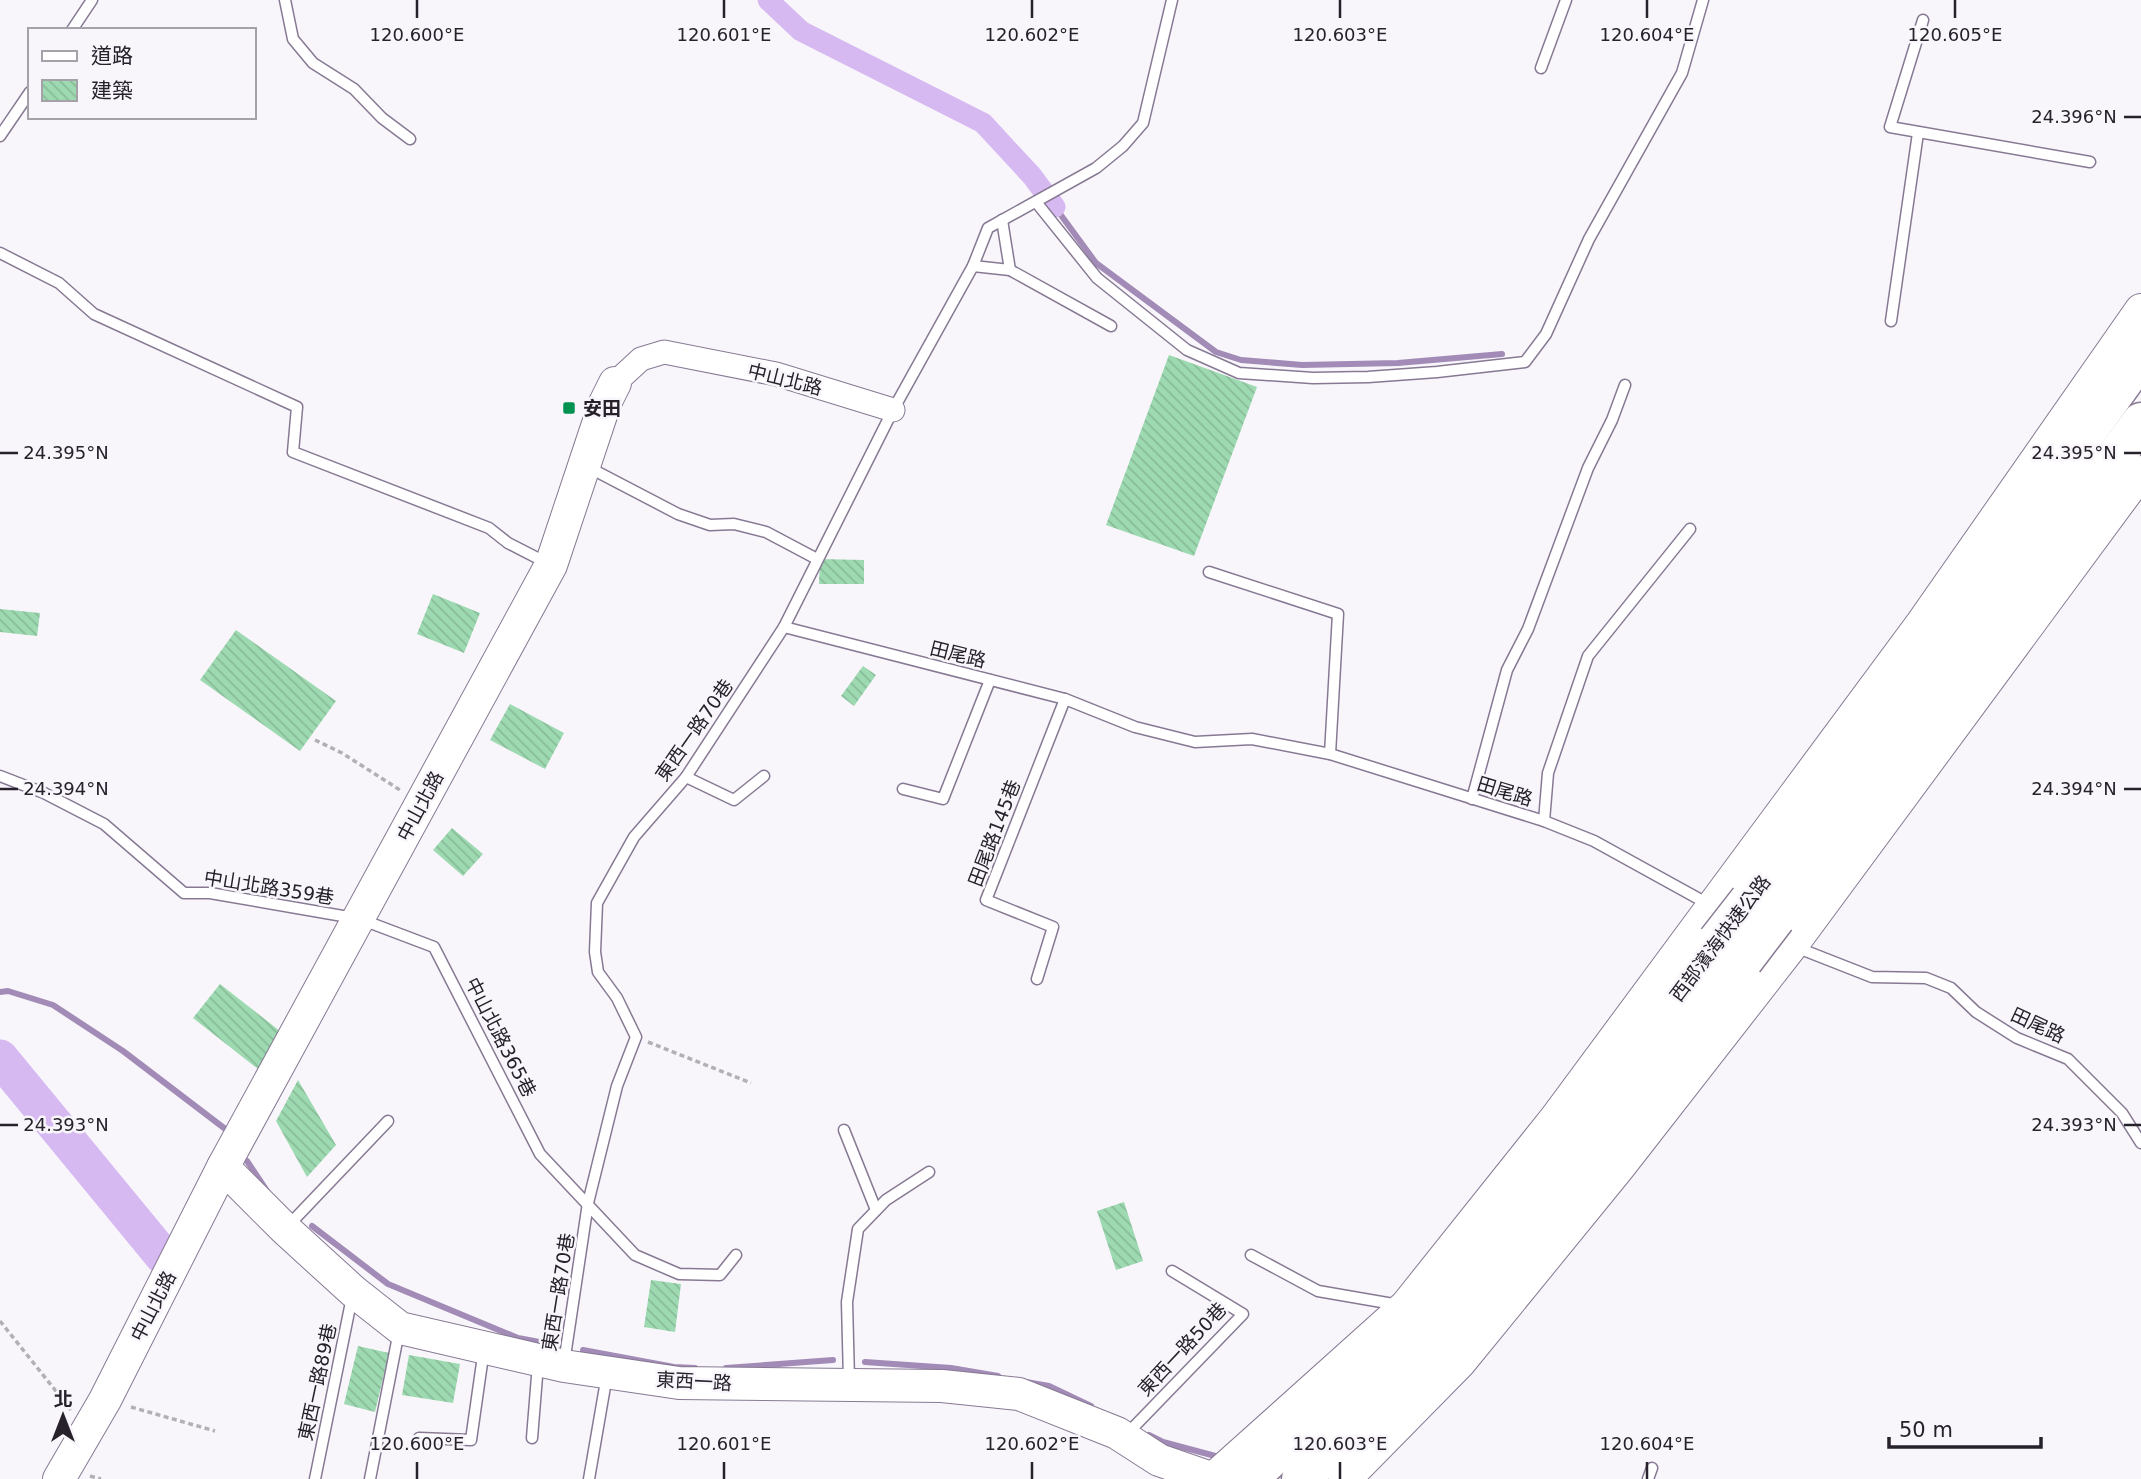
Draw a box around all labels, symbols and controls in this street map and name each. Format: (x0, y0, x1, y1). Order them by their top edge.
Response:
text: 120.600°E (370, 24, 464, 45)
text: 120.601°E (677, 24, 771, 45)
text: 120.602°E (985, 24, 1079, 45)
text: 120.603°E (1293, 24, 1387, 45)
text: 120.604°E (1600, 24, 1694, 45)
text: 120.605°E (1908, 24, 2002, 45)
legend (28, 28, 256, 119)
text: 道路 (91, 44, 133, 68)
text: 建築 (91, 79, 133, 103)
text: 24.396°N (2031, 106, 2117, 127)
street label: 中山北路 (745, 359, 825, 399)
place label: 安田 (583, 397, 621, 419)
marker: 安田 (561, 400, 577, 416)
text: 24.395°N (23, 442, 109, 463)
text: 24.395°N (2031, 442, 2117, 463)
street label: 田尾路 (928, 636, 988, 672)
street label: 東西一路70巷 (651, 675, 737, 785)
street label: 中山北路 (392, 767, 448, 845)
street label: 田尾路 (1475, 772, 1535, 810)
street label: 田尾路145巷 (964, 777, 1024, 889)
text: 24.394°N (23, 778, 109, 799)
text: 24.394°N (2031, 778, 2117, 799)
street label: 中山北路359巷 (202, 866, 336, 908)
street label: 西部濱海快速公路 (1665, 871, 1775, 1005)
street label: 中山北路365巷 (461, 974, 541, 1100)
street label: 田尾路 (2008, 1003, 2068, 1047)
text: 24.393°N (23, 1114, 109, 1135)
text: 24.393°N (2031, 1114, 2117, 1135)
street label: 東西一路70巷 (538, 1231, 578, 1353)
street label: 中山北路 (126, 1267, 180, 1345)
street label: 東西一路50巷 (1133, 1298, 1231, 1400)
street label: 東西一路89巷 (294, 1321, 340, 1443)
street label: 東西一路 (655, 1368, 733, 1394)
north arrow (28, 1381, 98, 1451)
text: 北 (53, 1388, 73, 1410)
scale bar (1889, 1406, 2041, 1450)
text: 50 m (1899, 1418, 1953, 1442)
text: 120.600°E (370, 1433, 464, 1454)
text: 120.601°E (677, 1433, 771, 1454)
text: 120.602°E (985, 1433, 1079, 1454)
text: 120.603°E (1293, 1433, 1387, 1454)
text: 120.604°E (1600, 1433, 1694, 1454)

